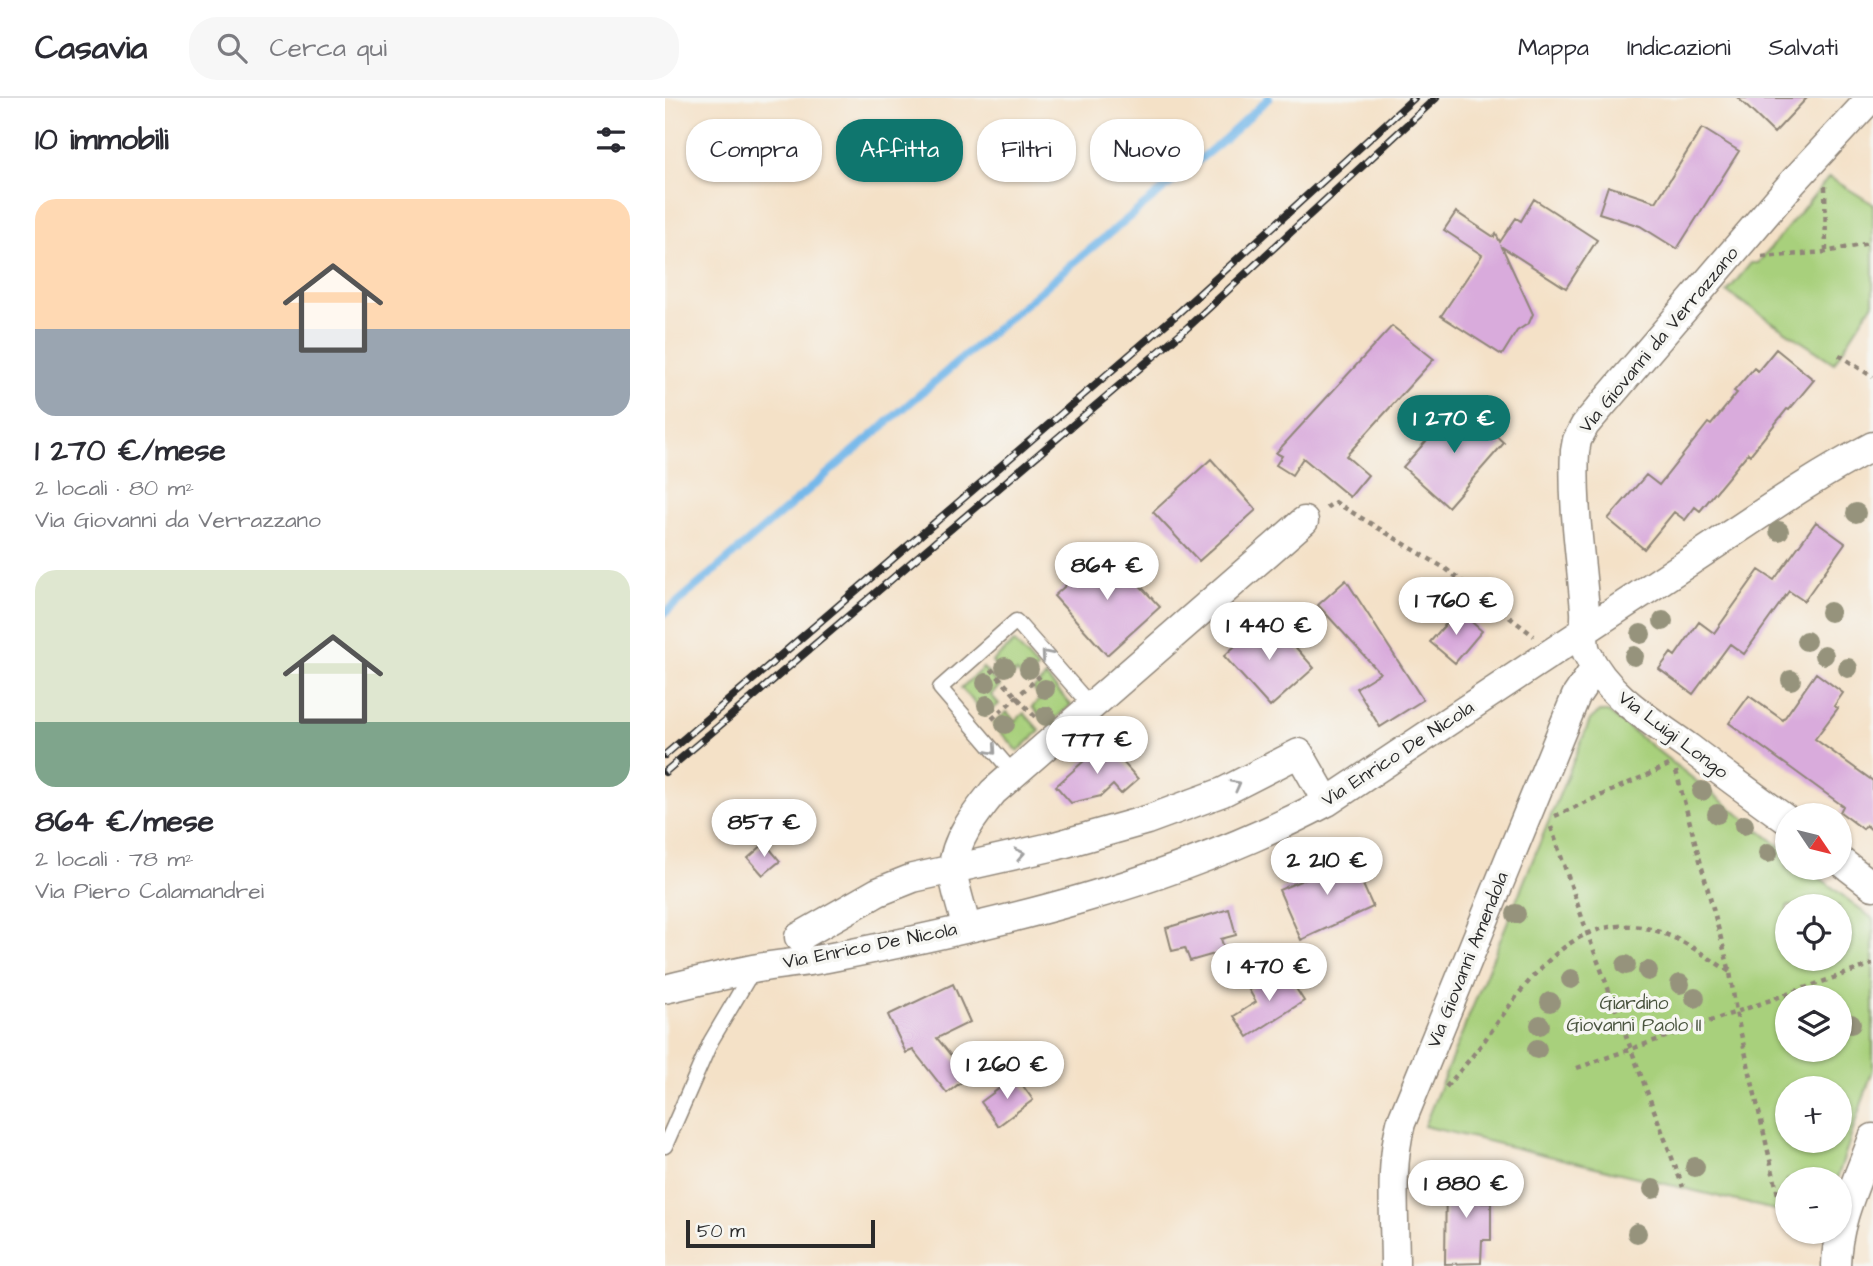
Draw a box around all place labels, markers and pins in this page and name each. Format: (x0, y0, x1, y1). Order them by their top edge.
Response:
pin: 1 270 € (1389, 396, 1519, 455)
pin: 864 € (1058, 542, 1156, 602)
pin: 1 760 € (1391, 578, 1521, 637)
pin: 1 440 € (1204, 602, 1334, 662)
pin: 777 € (1048, 716, 1146, 776)
pin: 857 € (715, 800, 813, 859)
pin: 2 210 € (1262, 838, 1392, 897)
pin: 1 470 € (1204, 944, 1334, 1003)
pin: 1 260 € (942, 1042, 1072, 1101)
pin: 1 880 € (1401, 1160, 1531, 1220)

